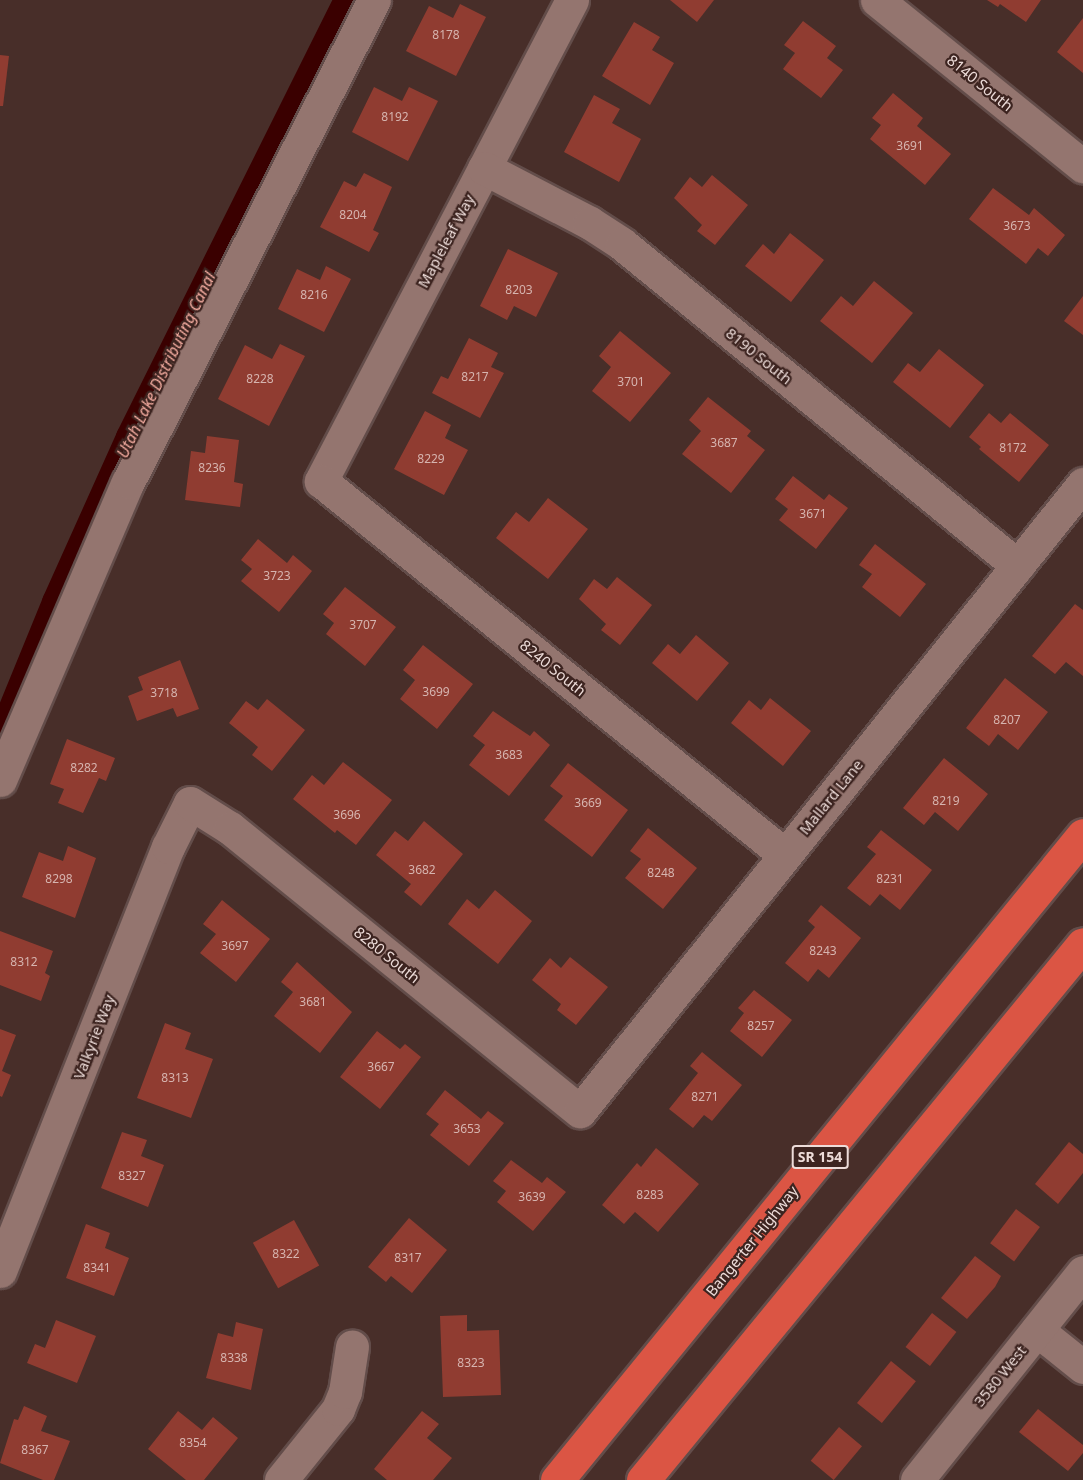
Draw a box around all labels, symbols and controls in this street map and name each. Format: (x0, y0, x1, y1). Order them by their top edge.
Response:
house number: 8178 (432, 28, 460, 42)
street label: 8140 South (943, 51, 1017, 115)
house number: 8192 (381, 110, 409, 124)
house number: 3691 (896, 139, 924, 153)
street label: Mapleleaf Way (414, 191, 478, 291)
house number: 8204 (339, 208, 367, 222)
house number: 3673 (1003, 219, 1031, 233)
water label: Utah Lake Distributing Canal (113, 269, 219, 461)
house number: 8203 (505, 283, 533, 297)
house number: 8216 (300, 288, 328, 302)
street label: 8190 South (722, 324, 796, 388)
house number: 8217 (461, 370, 489, 384)
house number: 8228 (246, 372, 274, 386)
house number: 3701 (617, 375, 645, 389)
house number: 3687 (710, 436, 738, 450)
house number: 8172 (999, 441, 1027, 455)
house number: 8229 (417, 452, 445, 466)
house number: 8236 (198, 461, 226, 475)
house number: 3671 (799, 507, 827, 521)
house number: 3723 (263, 569, 291, 583)
house number: 3707 (349, 618, 377, 632)
street label: 8240 South (516, 636, 590, 700)
house number: 3699 (422, 685, 450, 699)
house number: 3718 (150, 686, 178, 700)
house number: 8207 (993, 713, 1021, 727)
house number: 3683 (495, 748, 523, 762)
street label: Mallard Lane (795, 756, 867, 838)
house number: 8282 (70, 761, 98, 775)
house number: 8219 (932, 794, 960, 808)
house number: 3669 (574, 796, 602, 810)
house number: 3696 (333, 808, 361, 822)
house number: 3682 (408, 863, 436, 877)
house number: 8248 (647, 866, 675, 880)
house number: 8298 (45, 872, 73, 886)
house number: 8231 (876, 872, 904, 886)
street label: 8280 South (350, 923, 424, 987)
house number: 3697 (221, 939, 249, 953)
house number: 8243 (809, 944, 837, 958)
house number: 8312 (10, 955, 38, 969)
street label: Valkyrie Way (70, 992, 118, 1082)
house number: 3681 (299, 995, 327, 1009)
house number: 8257 (747, 1019, 775, 1033)
house number: 3667 (367, 1060, 395, 1074)
house number: 8313 (161, 1071, 189, 1085)
house number: 8271 (691, 1090, 719, 1104)
house number: 3653 (453, 1122, 481, 1136)
road number: SR 154 (792, 1146, 848, 1168)
house number: 8327 (118, 1169, 146, 1183)
street label: Bangerter Highway (702, 1182, 802, 1300)
house number: 8283 (636, 1188, 664, 1202)
house number: 3639 (518, 1190, 546, 1204)
house number: 8322 (272, 1247, 300, 1261)
house number: 8317 (394, 1251, 422, 1265)
house number: 8341 (83, 1261, 111, 1275)
street label: 3580 West (970, 1342, 1030, 1410)
house number: 8338 (220, 1351, 248, 1365)
house number: 8323 (457, 1356, 485, 1370)
house number: 8354 (179, 1436, 207, 1450)
house number: 8367 (21, 1443, 49, 1457)

